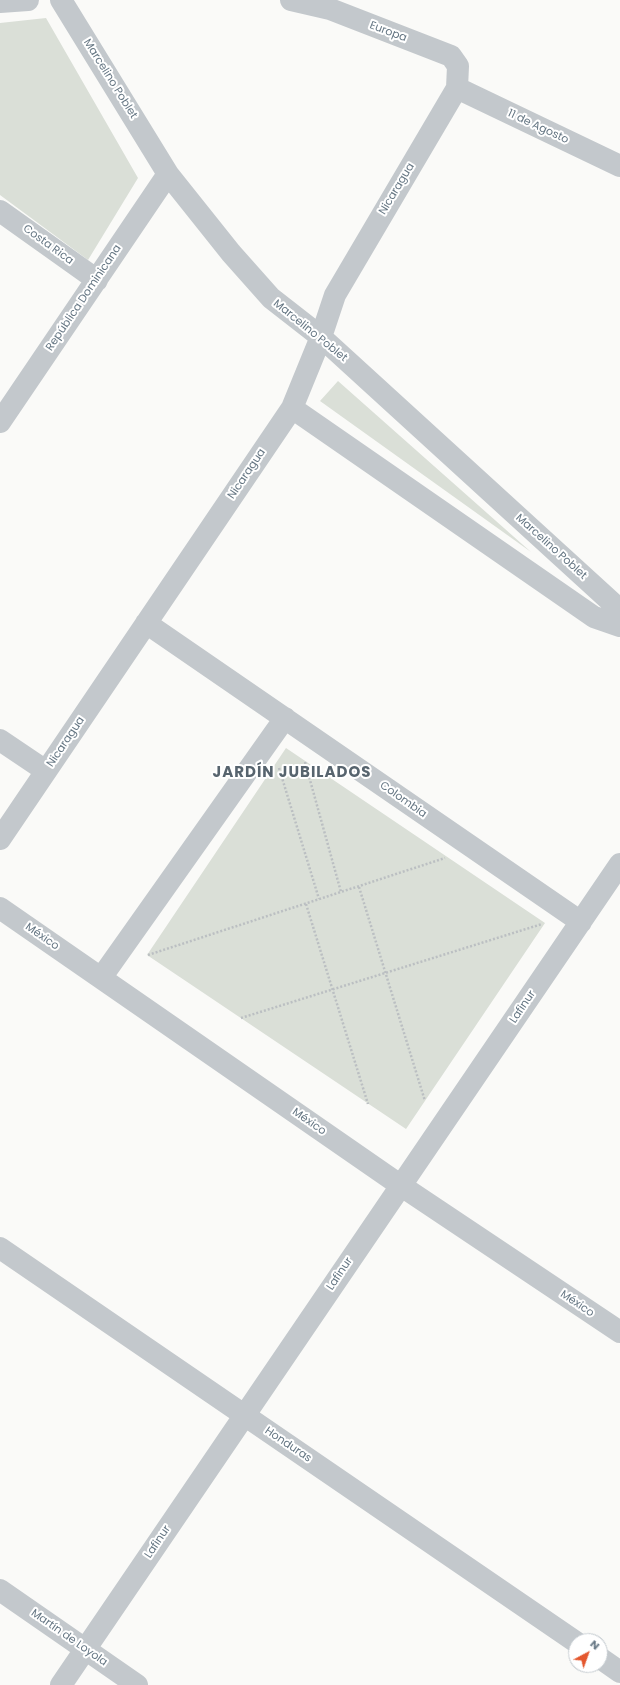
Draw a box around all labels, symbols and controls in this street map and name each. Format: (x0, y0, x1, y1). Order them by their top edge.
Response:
street label: Europa (368, 19, 408, 45)
street label: Marcelino Poblet (80, 37, 140, 121)
street label: 11 de Agosto (505, 107, 571, 147)
street label: Nicaragua (376, 161, 418, 217)
street label: Costa Rica (20, 222, 76, 268)
street label: República Dominicana (44, 242, 124, 354)
street label: Marcelino Poblet (270, 297, 350, 365)
street label: Nicaragua (225, 446, 269, 502)
street label: Marcelino Poblet (513, 512, 589, 582)
street label: Nicaragua (44, 714, 88, 770)
district label: JARDÍN JUBILADOS (213, 764, 371, 782)
street label: Colombia (377, 779, 429, 821)
street label: México (23, 921, 61, 953)
street label: Lafinur (507, 988, 539, 1026)
street label: México (290, 1106, 328, 1138)
street label: Lafinur (324, 1255, 356, 1293)
street label: México (558, 1288, 596, 1320)
street label: Honduras (262, 1425, 314, 1465)
street label: Lafinur (142, 1523, 174, 1561)
street label: Martín de Loyola (28, 1607, 110, 1669)
north arrow (568, 1633, 608, 1673)
text: N (587, 1636, 604, 1653)

